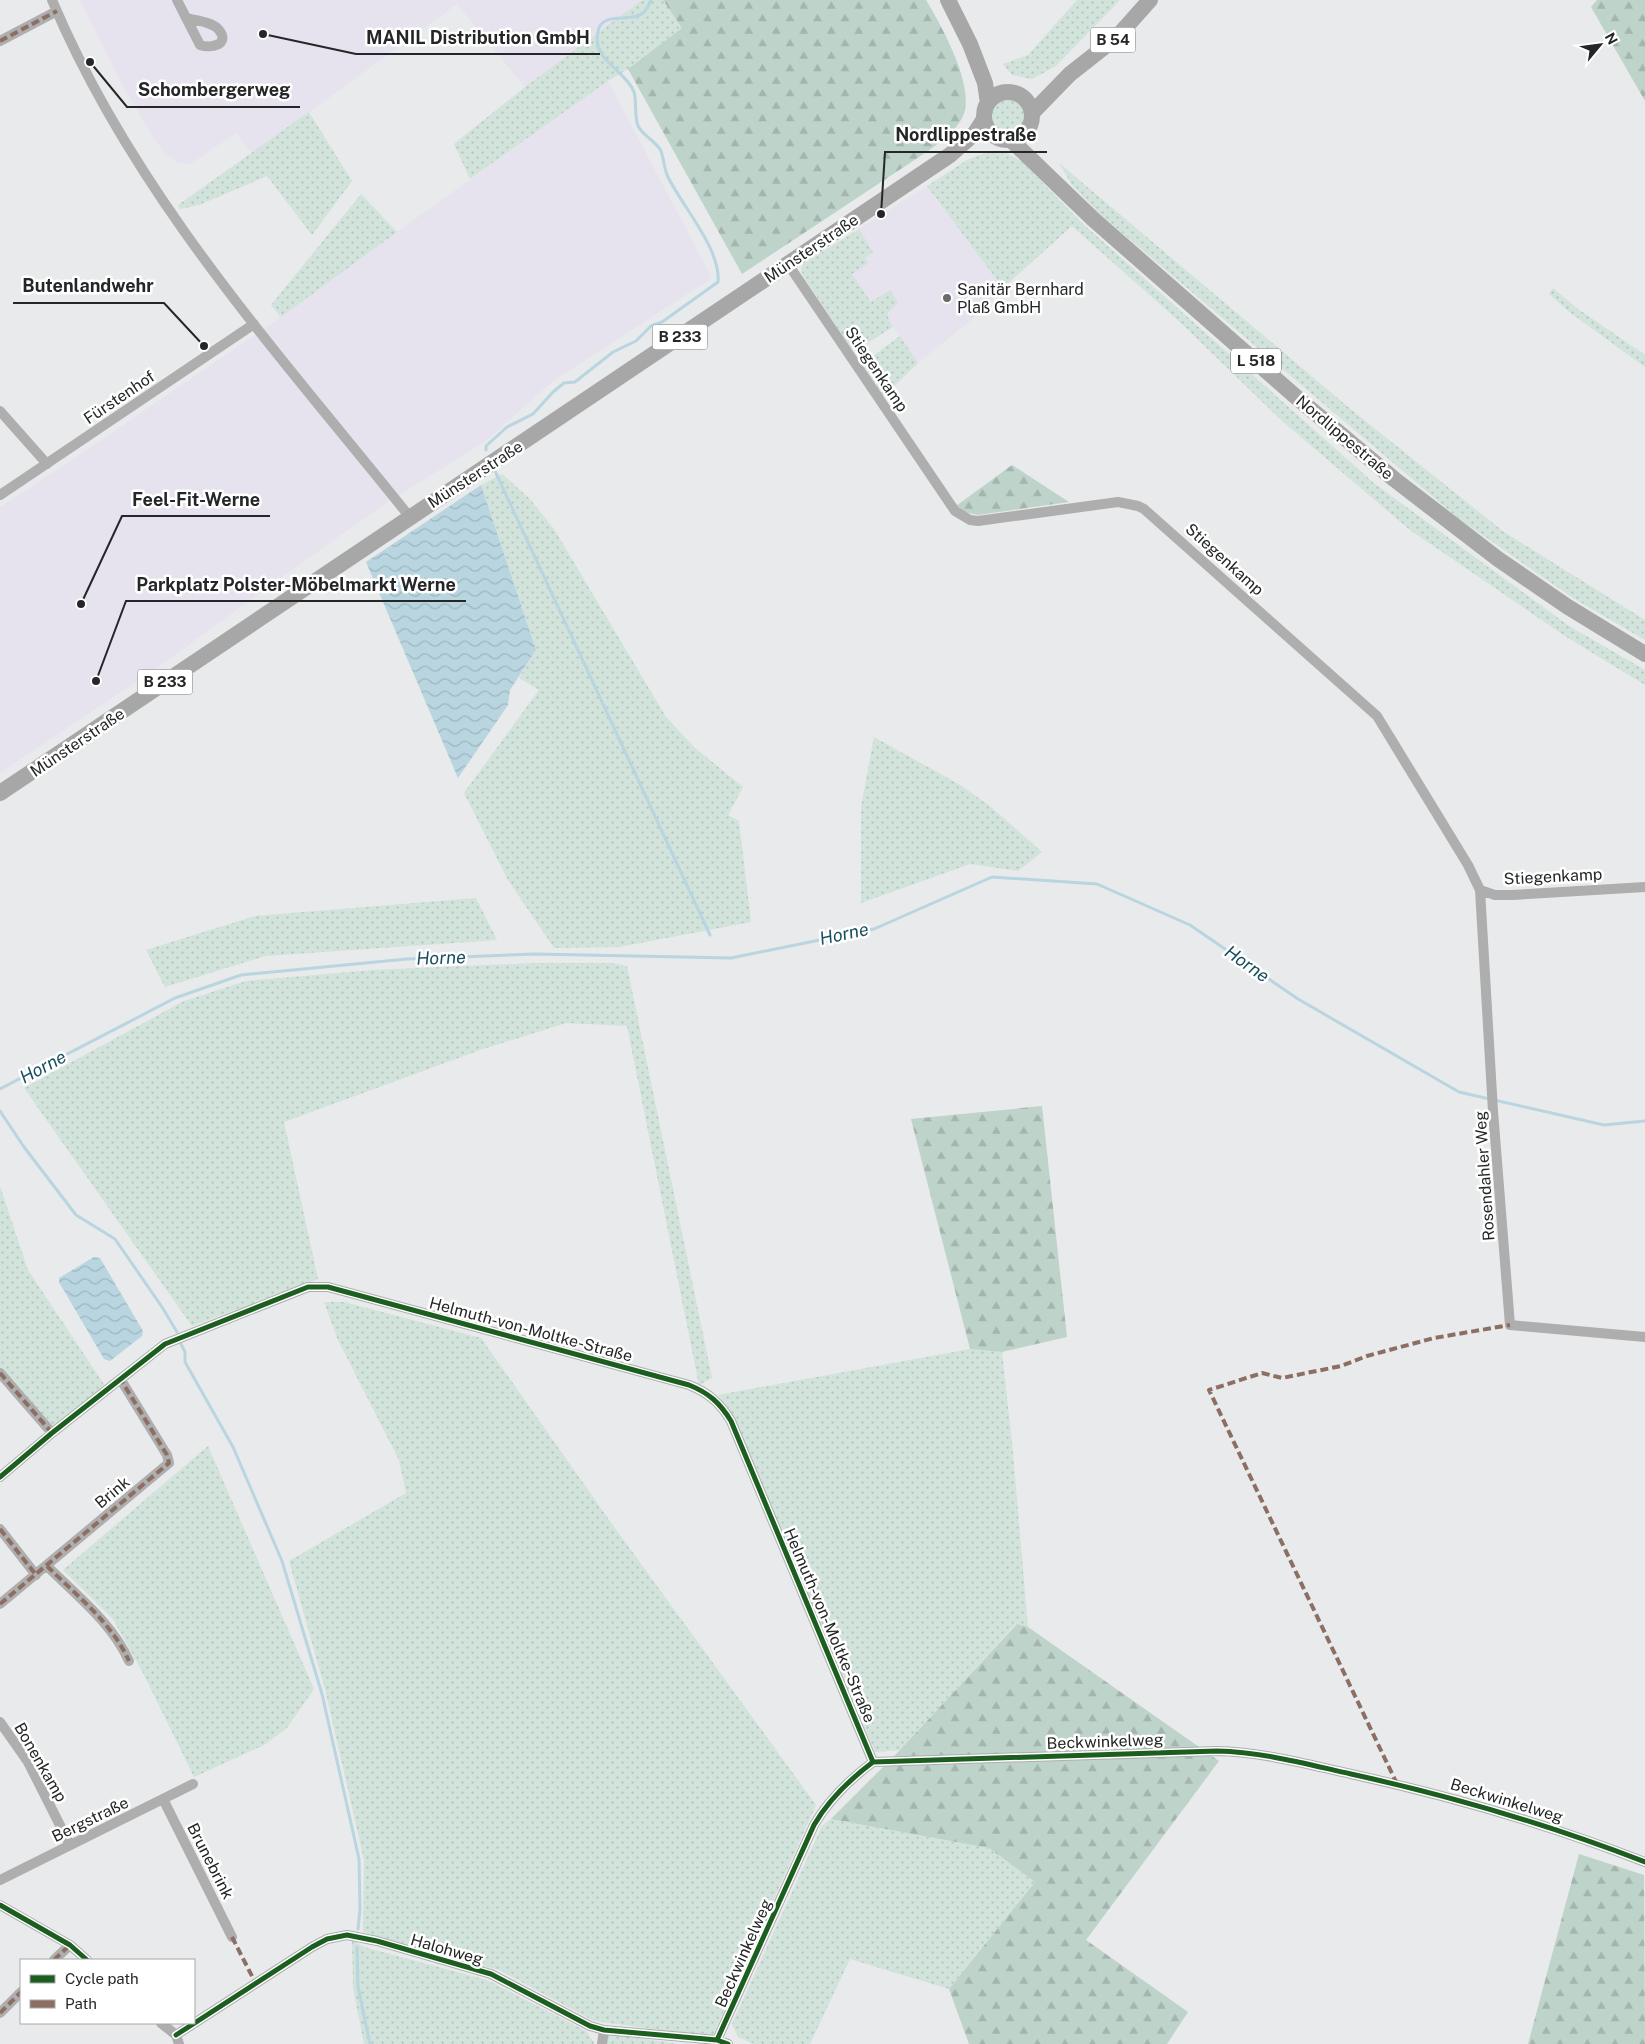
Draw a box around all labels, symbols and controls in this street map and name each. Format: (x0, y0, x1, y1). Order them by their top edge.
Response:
north arrow (1575, 20, 1625, 70)
callout: MANIL Distribution GmbH (356, 21, 600, 54)
text: MANIL Distribution GmbH (366, 27, 590, 48)
road number: B 54 (1090, 28, 1136, 52)
text: N (1602, 30, 1621, 47)
callout: Schombergerweg (127, 74, 300, 107)
text: Schombergerweg (138, 79, 290, 100)
callout: Nordlippestraße (885, 119, 1047, 152)
text: Nordlippestraße (895, 124, 1037, 145)
street label: Münsterstraße (761, 210, 862, 287)
callout: Butenlandwehr (13, 270, 164, 303)
text: Butenlandwehr (22, 275, 154, 296)
place label: Sanitär Bernhard Plaß GmbH (957, 280, 1084, 317)
marker: Sanitär Bernhard Plaß GmbH (941, 292, 953, 304)
street label: Stiegenkamp (841, 323, 912, 415)
road number: B 233 (652, 324, 708, 350)
road number: L 518 (1231, 348, 1281, 374)
street label: Fürstenhof (80, 367, 158, 428)
street label: Nordlippestraße (1292, 391, 1397, 484)
street label: Münsterstraße (424, 437, 526, 512)
callout: Feel-Fit-Werne (122, 483, 270, 516)
text: Feel-Fit-Werne (132, 489, 260, 510)
street label: Stiegenkamp (1182, 519, 1268, 599)
callout: Parkplatz Polster-Möbelmarkt Werne (126, 568, 466, 601)
text: Parkplatz Polster-Möbelmarkt Werne (136, 574, 456, 595)
road number: B 233 (138, 670, 192, 694)
street label: Münsterstraße (27, 704, 128, 781)
street label: Stiegenkamp (1503, 864, 1603, 889)
water label: Horne (817, 918, 871, 949)
water label: Horne (1221, 941, 1274, 987)
water label: Horne (416, 946, 466, 969)
water label: Horne (16, 1046, 70, 1087)
street label: Rosendahler Weg (1470, 1110, 1499, 1242)
street label: Helmuth-von-Moltke-Straße (427, 1293, 635, 1366)
street label: Brink (91, 1472, 133, 1512)
street label: Helmuth-von-Moltke-Straße (780, 1525, 879, 1725)
street label: Bonenkamp (10, 1719, 71, 1805)
street label: Beckwinkelweg (1046, 1730, 1164, 1753)
street label: Beckwinkelweg (1448, 1774, 1566, 1827)
street label: Bergstraße (49, 1793, 132, 1846)
street label: Brunebrink (183, 1820, 238, 1902)
street label: Beckwinkelweg (711, 1896, 776, 2010)
street label: Halohweg (408, 1930, 485, 1969)
legend (20, 1959, 195, 2024)
text: Cycle path (65, 1970, 139, 1987)
text: Path (65, 1995, 97, 2012)

